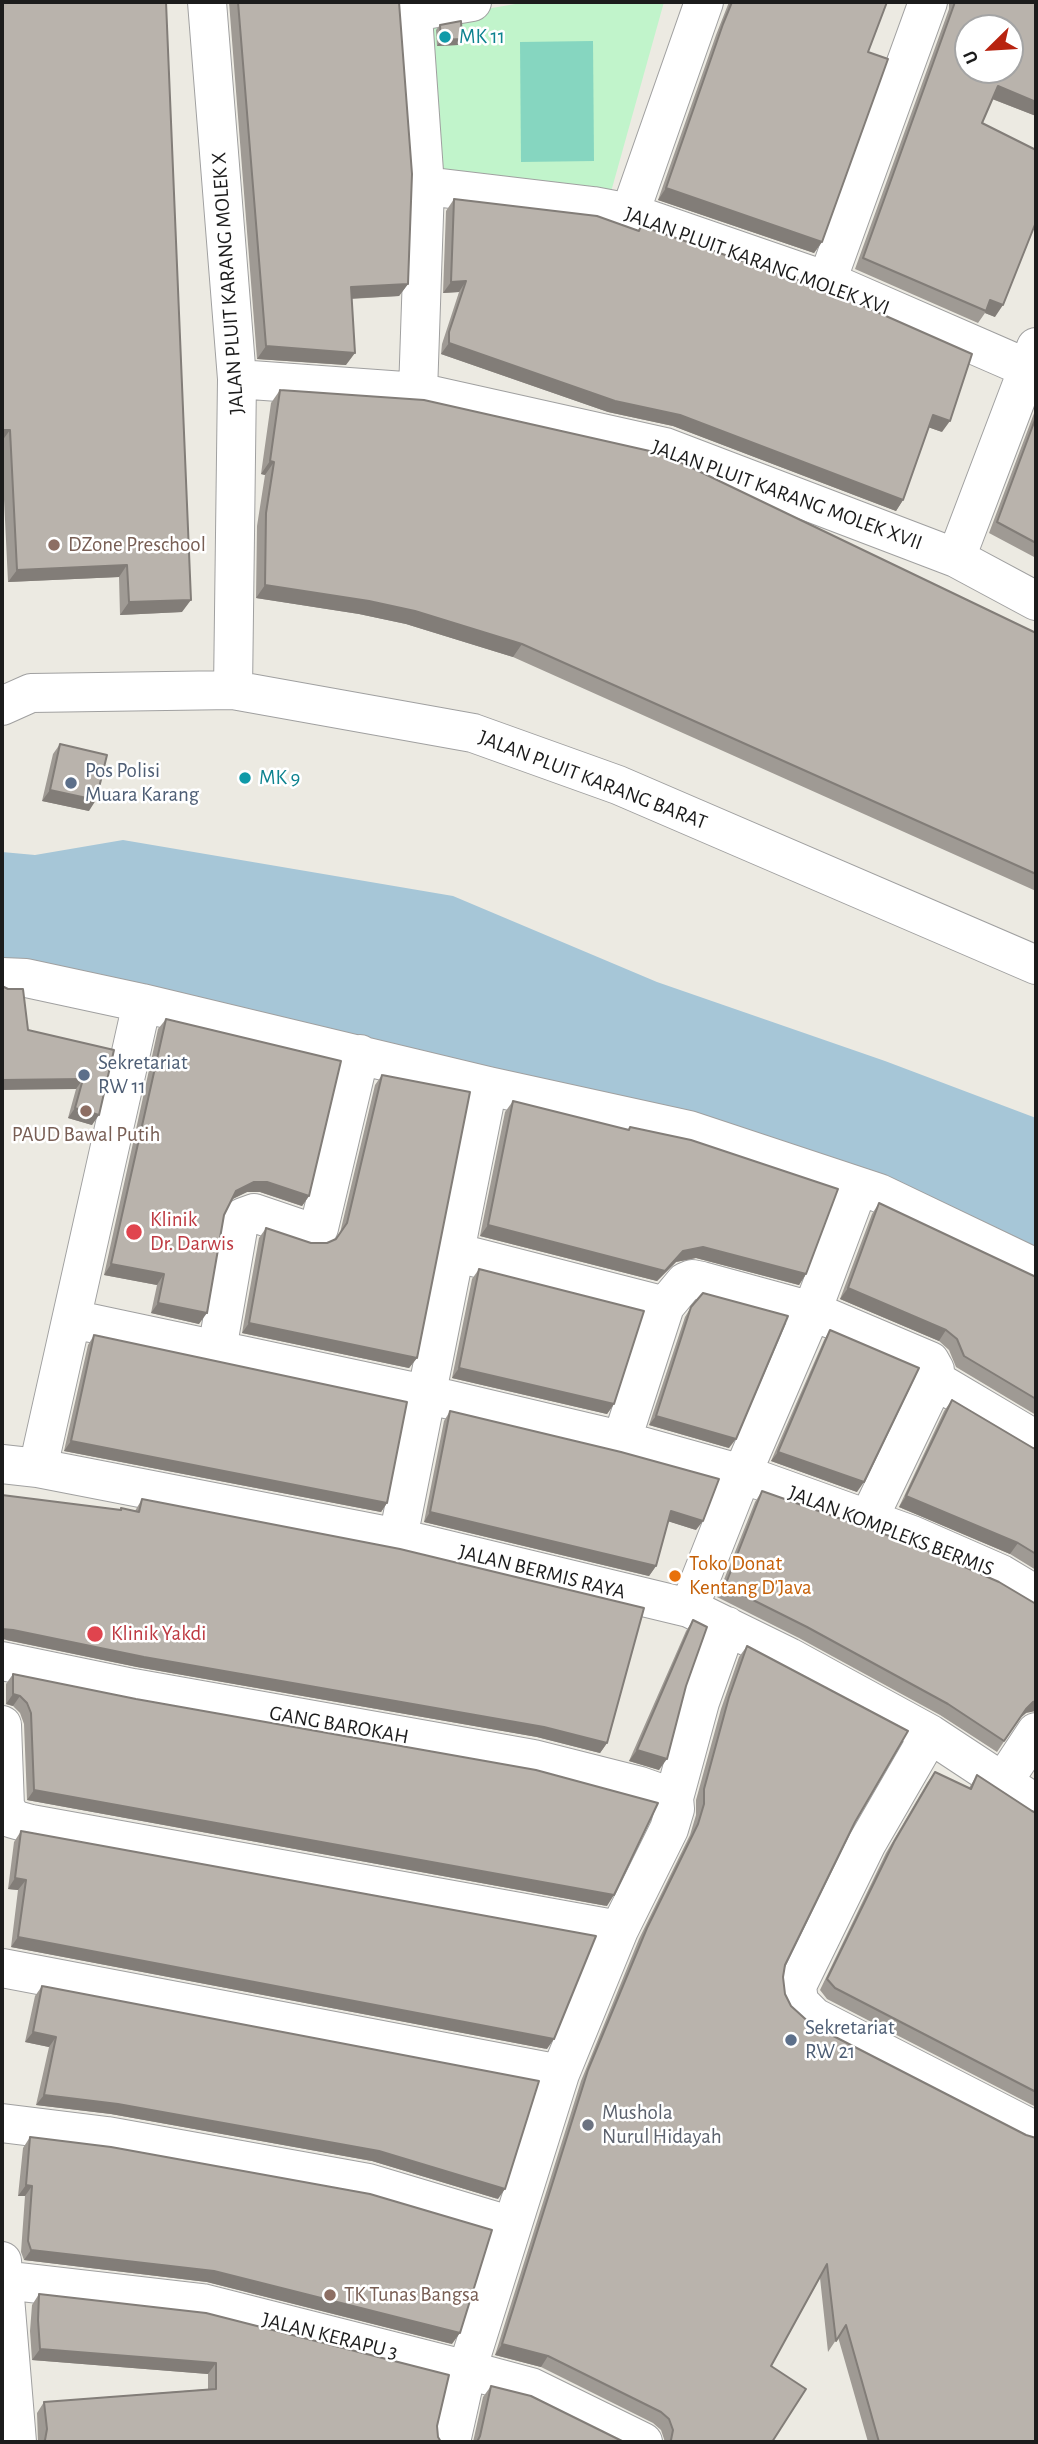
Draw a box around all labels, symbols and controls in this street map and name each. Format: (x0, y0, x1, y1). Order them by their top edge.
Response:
north arrow (954, 14, 1024, 84)
place label: MK 11 (459, 24, 505, 50)
marker: MK 11 (437, 29, 453, 45)
text: U (960, 48, 982, 66)
street label: JALAN PLUIT KARANG MOLEK X (206, 151, 250, 415)
street label: JALAN PLUIT KARANG MOLEK XVI (621, 201, 893, 321)
street label: JALAN PLUIT KARANG MOLEK XVII (648, 434, 926, 556)
place label: DZone Preschool (68, 532, 206, 558)
marker: DZone Preschool (46, 537, 62, 553)
street label: JALAN PLUIT KARANG BARAT (475, 725, 711, 835)
place label: Pos Polisi Muara Karang (85, 758, 199, 808)
place label: MK 9 (259, 765, 300, 791)
marker: MK 9 (237, 770, 253, 786)
marker: Pos Polisi Muara Karang (63, 775, 79, 791)
place label: Sekretariat RW 11 (98, 1050, 188, 1100)
marker: Sekretariat RW 11 (76, 1067, 92, 1083)
marker: PAUD Bawal Putih (78, 1103, 94, 1119)
place label: PAUD Bawal Putih (12, 1122, 160, 1148)
place label: Klinik Dr. Darwis (150, 1207, 234, 1257)
marker: Klinik Dr. Darwis (124, 1222, 144, 1242)
street label: JALAN KOMPLEKS BERMIS (785, 1480, 997, 1582)
street label: JALAN BERMIS RAYA (456, 1539, 628, 1605)
place label: Toko Donat Kentang D'Java (689, 1551, 812, 1601)
marker: Toko Donat Kentang D'Java (667, 1568, 683, 1584)
place label: Klinik Yakdi (111, 1621, 206, 1647)
marker: Klinik Yakdi (85, 1624, 105, 1644)
street label: GANG BAROKAH (267, 1700, 411, 1750)
place label: Sekretariat RW 21 (805, 2015, 895, 2065)
marker: Sekretariat RW 21 (783, 2032, 799, 2048)
place label: Mushola Nurul Hidayah (602, 2100, 722, 2150)
marker: Mushola Nurul Hidayah (580, 2117, 596, 2133)
place label: TK Tunas Bangsa (344, 2282, 480, 2308)
marker: TK Tunas Bangsa (322, 2287, 338, 2303)
street label: JALAN KERAPU 3 (260, 2307, 400, 2365)

